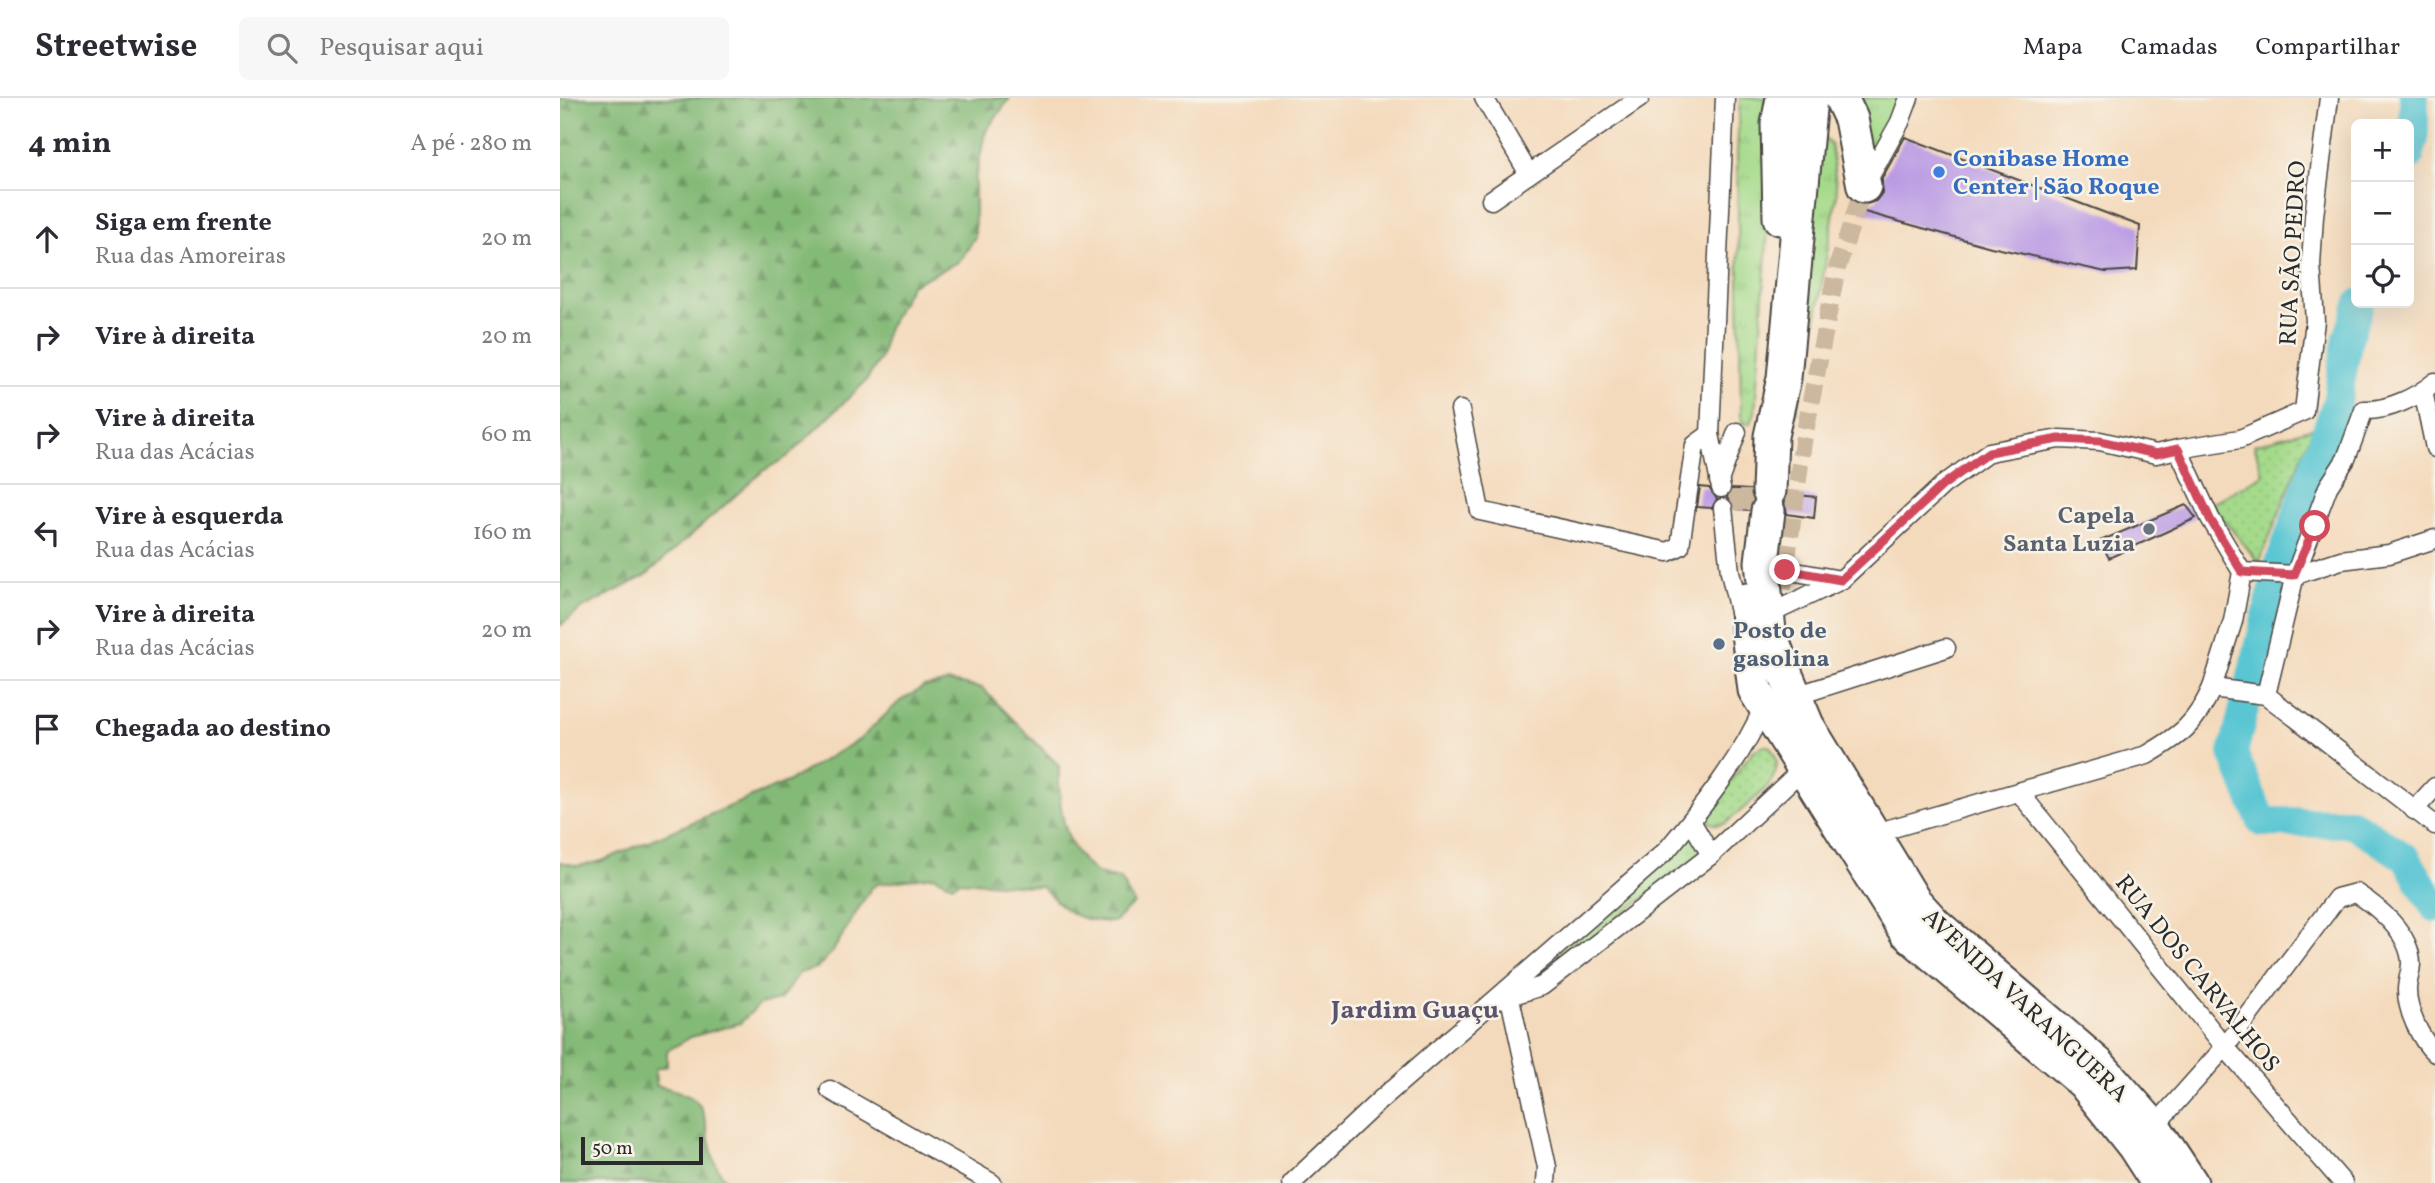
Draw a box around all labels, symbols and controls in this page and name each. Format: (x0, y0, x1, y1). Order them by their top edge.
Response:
search box (239, 17, 729, 80)
text: Streetwise (35, 25, 197, 71)
icon: search (263, 29, 301, 67)
text: Pesquisar aqui (319, 30, 484, 66)
text: Mapa (2023, 31, 2083, 65)
text: Camadas (2121, 31, 2217, 65)
text: Compartilhar (2255, 31, 2400, 65)
map controls (2351, 119, 2414, 308)
button: + (2351, 119, 2414, 182)
text: 4 min (28, 123, 112, 165)
text: A pé · 280 m (411, 128, 532, 160)
place label: Conibase Home Center | São Roque (1953, 143, 2159, 205)
street label: RUA SÃO PEDRO (2272, 160, 2316, 346)
marker: Conibase Home Center | São Roque (1931, 164, 1947, 180)
button: − (2351, 182, 2414, 245)
text: Siga em frente (95, 205, 272, 241)
icon: ahead (28, 220, 66, 258)
text: 20 m (481, 223, 532, 255)
text: Rua das Amoreiras (95, 241, 286, 273)
button: locate (2351, 245, 2414, 308)
icon: right (28, 318, 66, 356)
text: Vire à direita (95, 319, 255, 355)
text: 20 m (481, 321, 532, 353)
text: Vire à direita (95, 401, 255, 437)
icon: right (28, 416, 66, 454)
text: 60 m (482, 419, 532, 451)
text: Rua das Acácias (95, 437, 255, 469)
text: Vire à esquerda (95, 499, 284, 535)
place label: Capela Santa Luzia (2003, 500, 2135, 562)
route start (2299, 510, 2330, 541)
icon: left (28, 514, 66, 552)
text: 160 m (473, 517, 532, 549)
marker: Capela Santa Luzia (2141, 521, 2157, 537)
text: Rua das Acácias (95, 535, 255, 567)
route end (1769, 554, 1800, 585)
text: Vire à direita (95, 597, 255, 633)
icon: right (28, 612, 66, 650)
text: 20 m (481, 615, 532, 647)
place label: Posto de gasolina (1733, 615, 1830, 677)
text: Rua das Acácias (95, 633, 255, 665)
marker: Posto de gasolina (1711, 636, 1727, 652)
icon: arrive (28, 710, 66, 748)
text: Chegada ao destino (95, 711, 331, 747)
street label: RUA DOS CARVALHOS (2106, 868, 2287, 1080)
street label: AVENIDA VARANGUERA (1914, 902, 2135, 1111)
district label: Jardim Guaçu (1330, 993, 1499, 1029)
scale bar (581, 1134, 704, 1166)
text: 50 m (592, 1136, 633, 1162)

